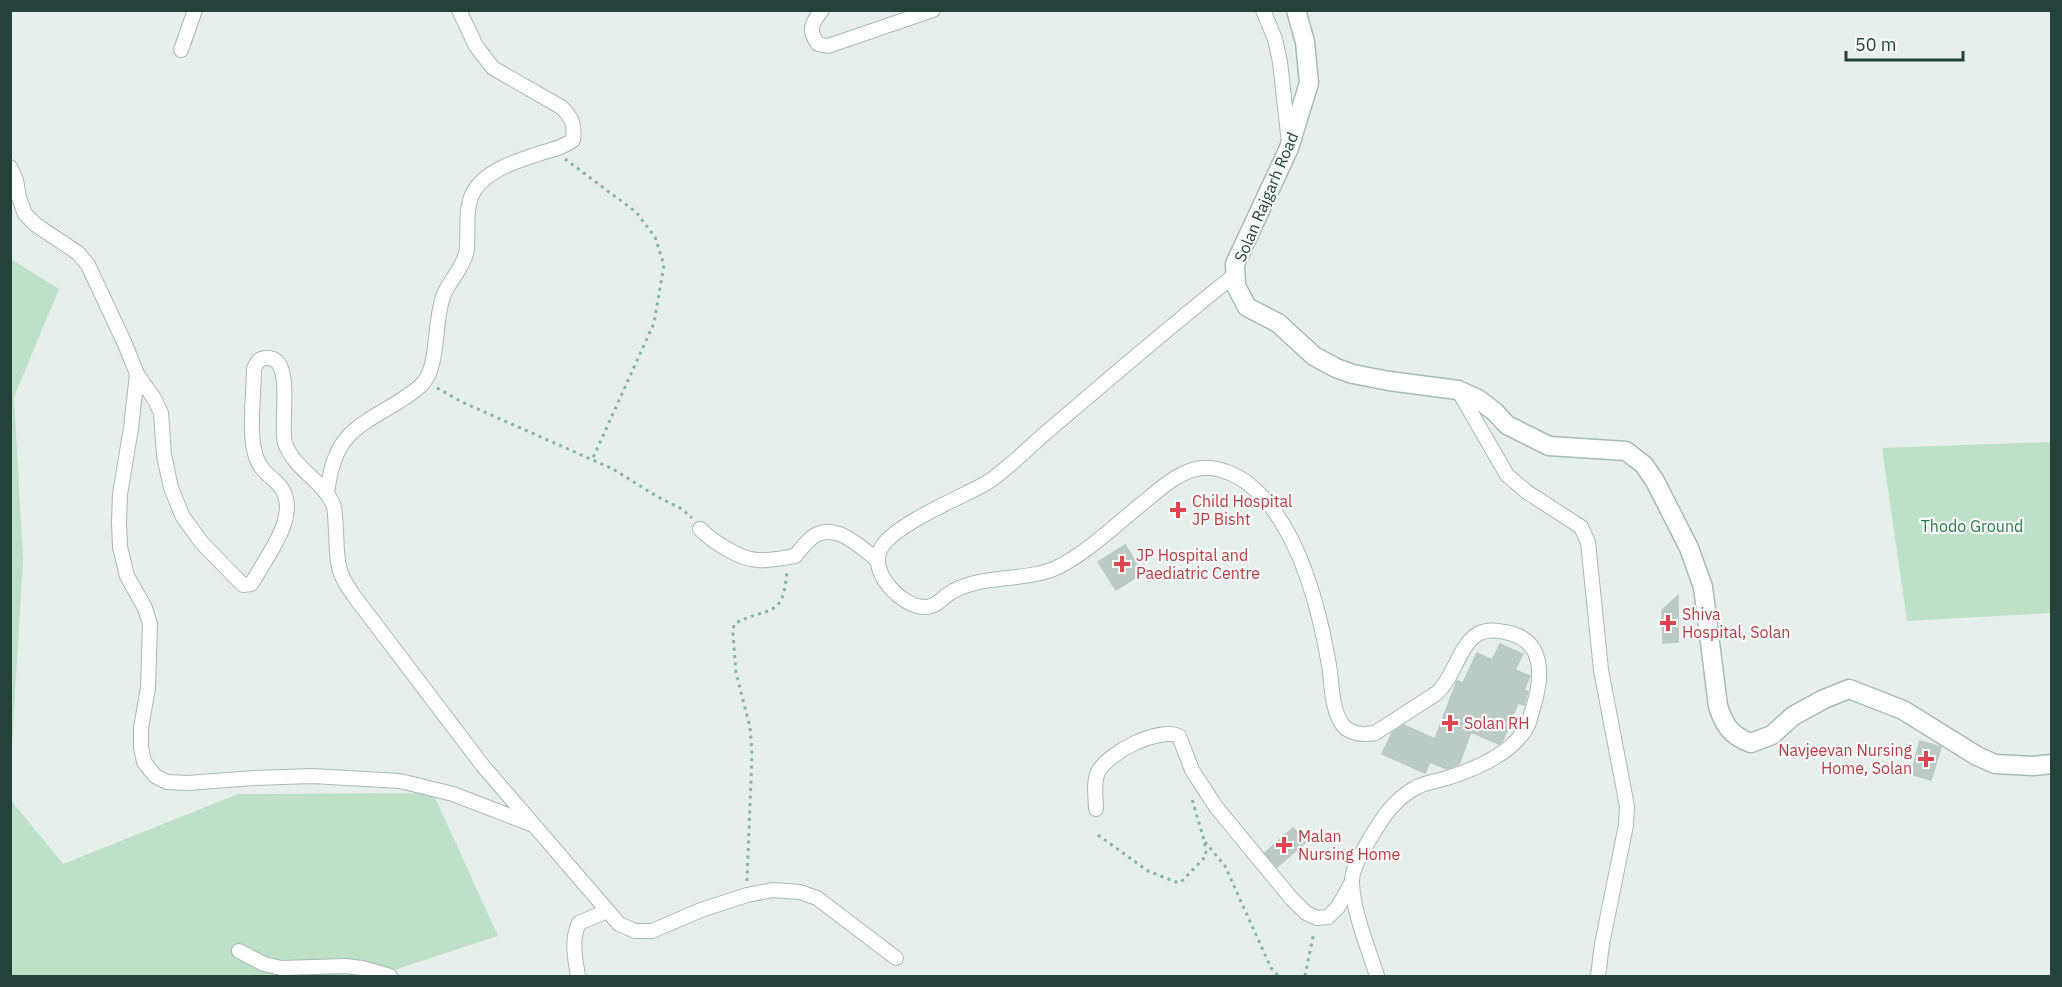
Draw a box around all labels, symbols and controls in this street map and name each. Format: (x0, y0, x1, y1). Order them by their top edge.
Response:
scale bar (1846, 24, 1963, 62)
text: 50 m (1855, 33, 1897, 56)
street label: Solan Rajgarh Road (1230, 129, 1302, 265)
place label: Child Hospital JP Bisht (1192, 491, 1292, 529)
marker: Child Hospital JP Bisht (1169, 501, 1187, 519)
park label: Thodo Ground (1921, 516, 2023, 536)
place label: JP Hospital and Paediatric Centre (1136, 545, 1260, 583)
marker: JP Hospital and Paediatric Centre (1113, 555, 1131, 573)
place label: Shiva Hospital, Solan (1682, 604, 1790, 642)
marker: Shiva Hospital, Solan (1659, 614, 1677, 632)
place label: Solan RH (1464, 713, 1530, 733)
marker: Solan RH (1441, 714, 1459, 732)
place label: Navjeevan Nursing Home, Solan (1778, 740, 1913, 778)
marker: Navjeevan Nursing Home, Solan (1917, 750, 1935, 768)
place label: Malan Nursing Home (1298, 826, 1401, 864)
marker: Malan Nursing Home (1275, 836, 1293, 854)

